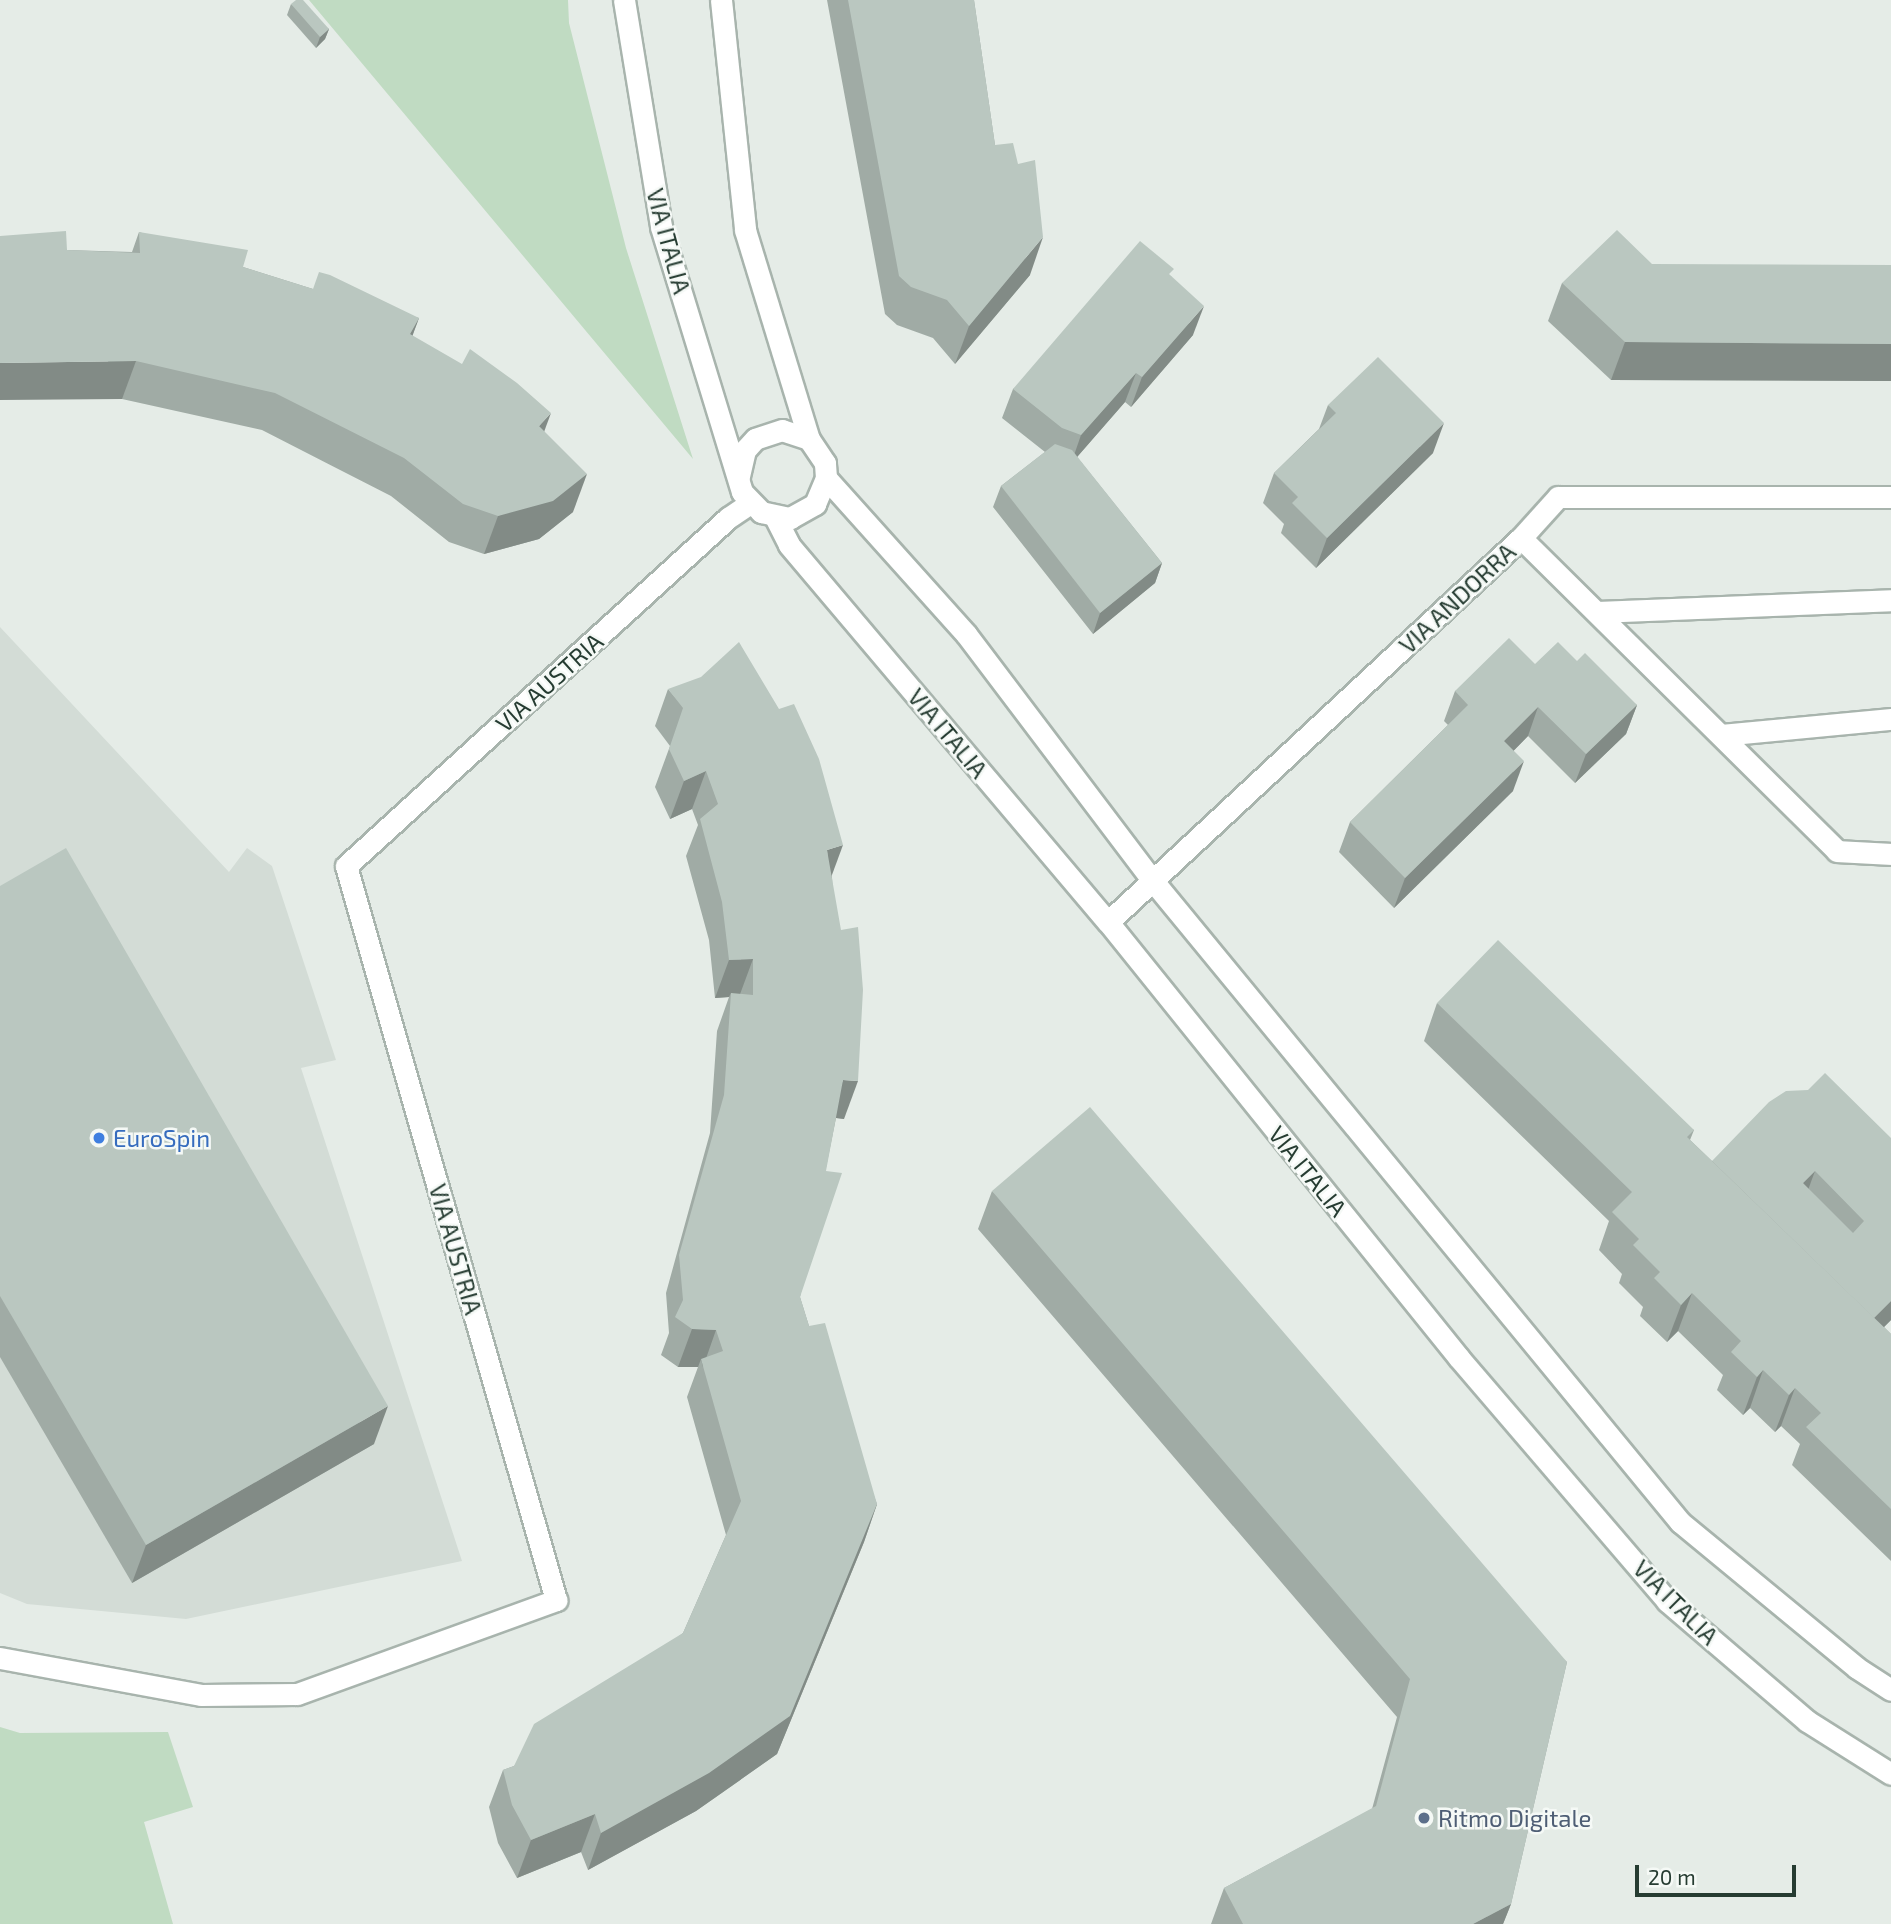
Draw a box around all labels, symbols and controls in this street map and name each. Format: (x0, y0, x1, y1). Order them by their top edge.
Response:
street label: VIA ITALIA (641, 185, 697, 297)
street label: VIA ANDORRA (1392, 536, 1522, 660)
street label: VIA AUSTRIA (489, 626, 609, 738)
street label: VIA ITALIA (902, 682, 994, 784)
street label: VIA ITALIA (1263, 1120, 1353, 1222)
place label: EuroSpin (113, 1124, 210, 1152)
marker: EuroSpin (91, 1130, 107, 1146)
street label: VIA AUSTRIA (423, 1180, 489, 1318)
street label: VIA ITALIA (1627, 1553, 1725, 1651)
place label: Ritmo Digitale (1438, 1804, 1592, 1832)
marker: Ritmo Digitale (1416, 1810, 1432, 1826)
scale bar (1639, 1850, 1800, 1894)
text: 20 m (1648, 1864, 1696, 1889)

